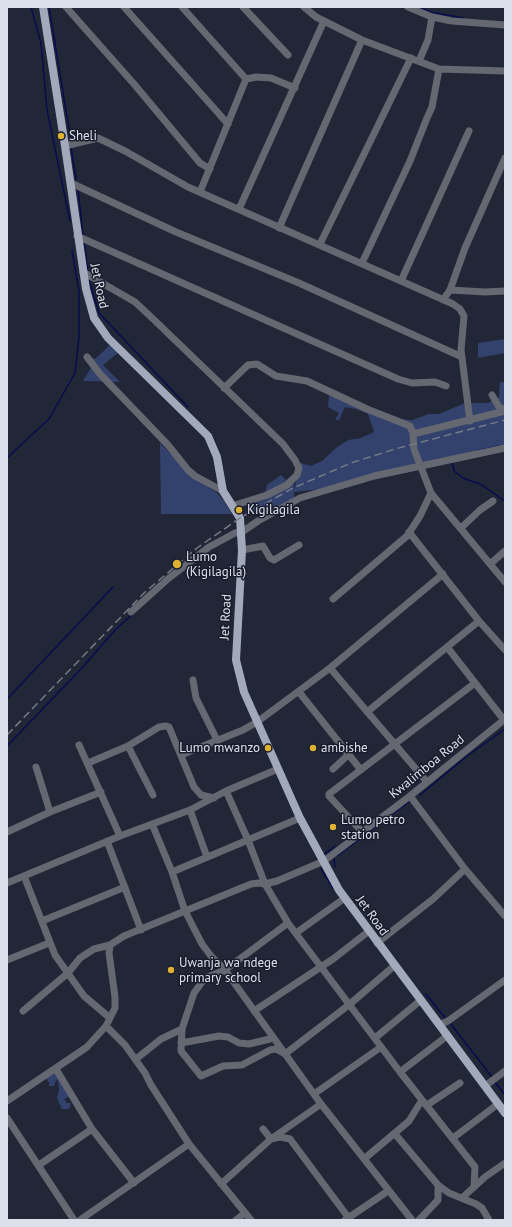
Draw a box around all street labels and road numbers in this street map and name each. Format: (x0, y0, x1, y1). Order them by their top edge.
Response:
street label: Jet Road (87, 262, 111, 310)
street label: Jet Road (217, 594, 235, 640)
street label: Kwalimboa Road (386, 732, 468, 802)
street label: Jet Road (352, 893, 392, 939)

